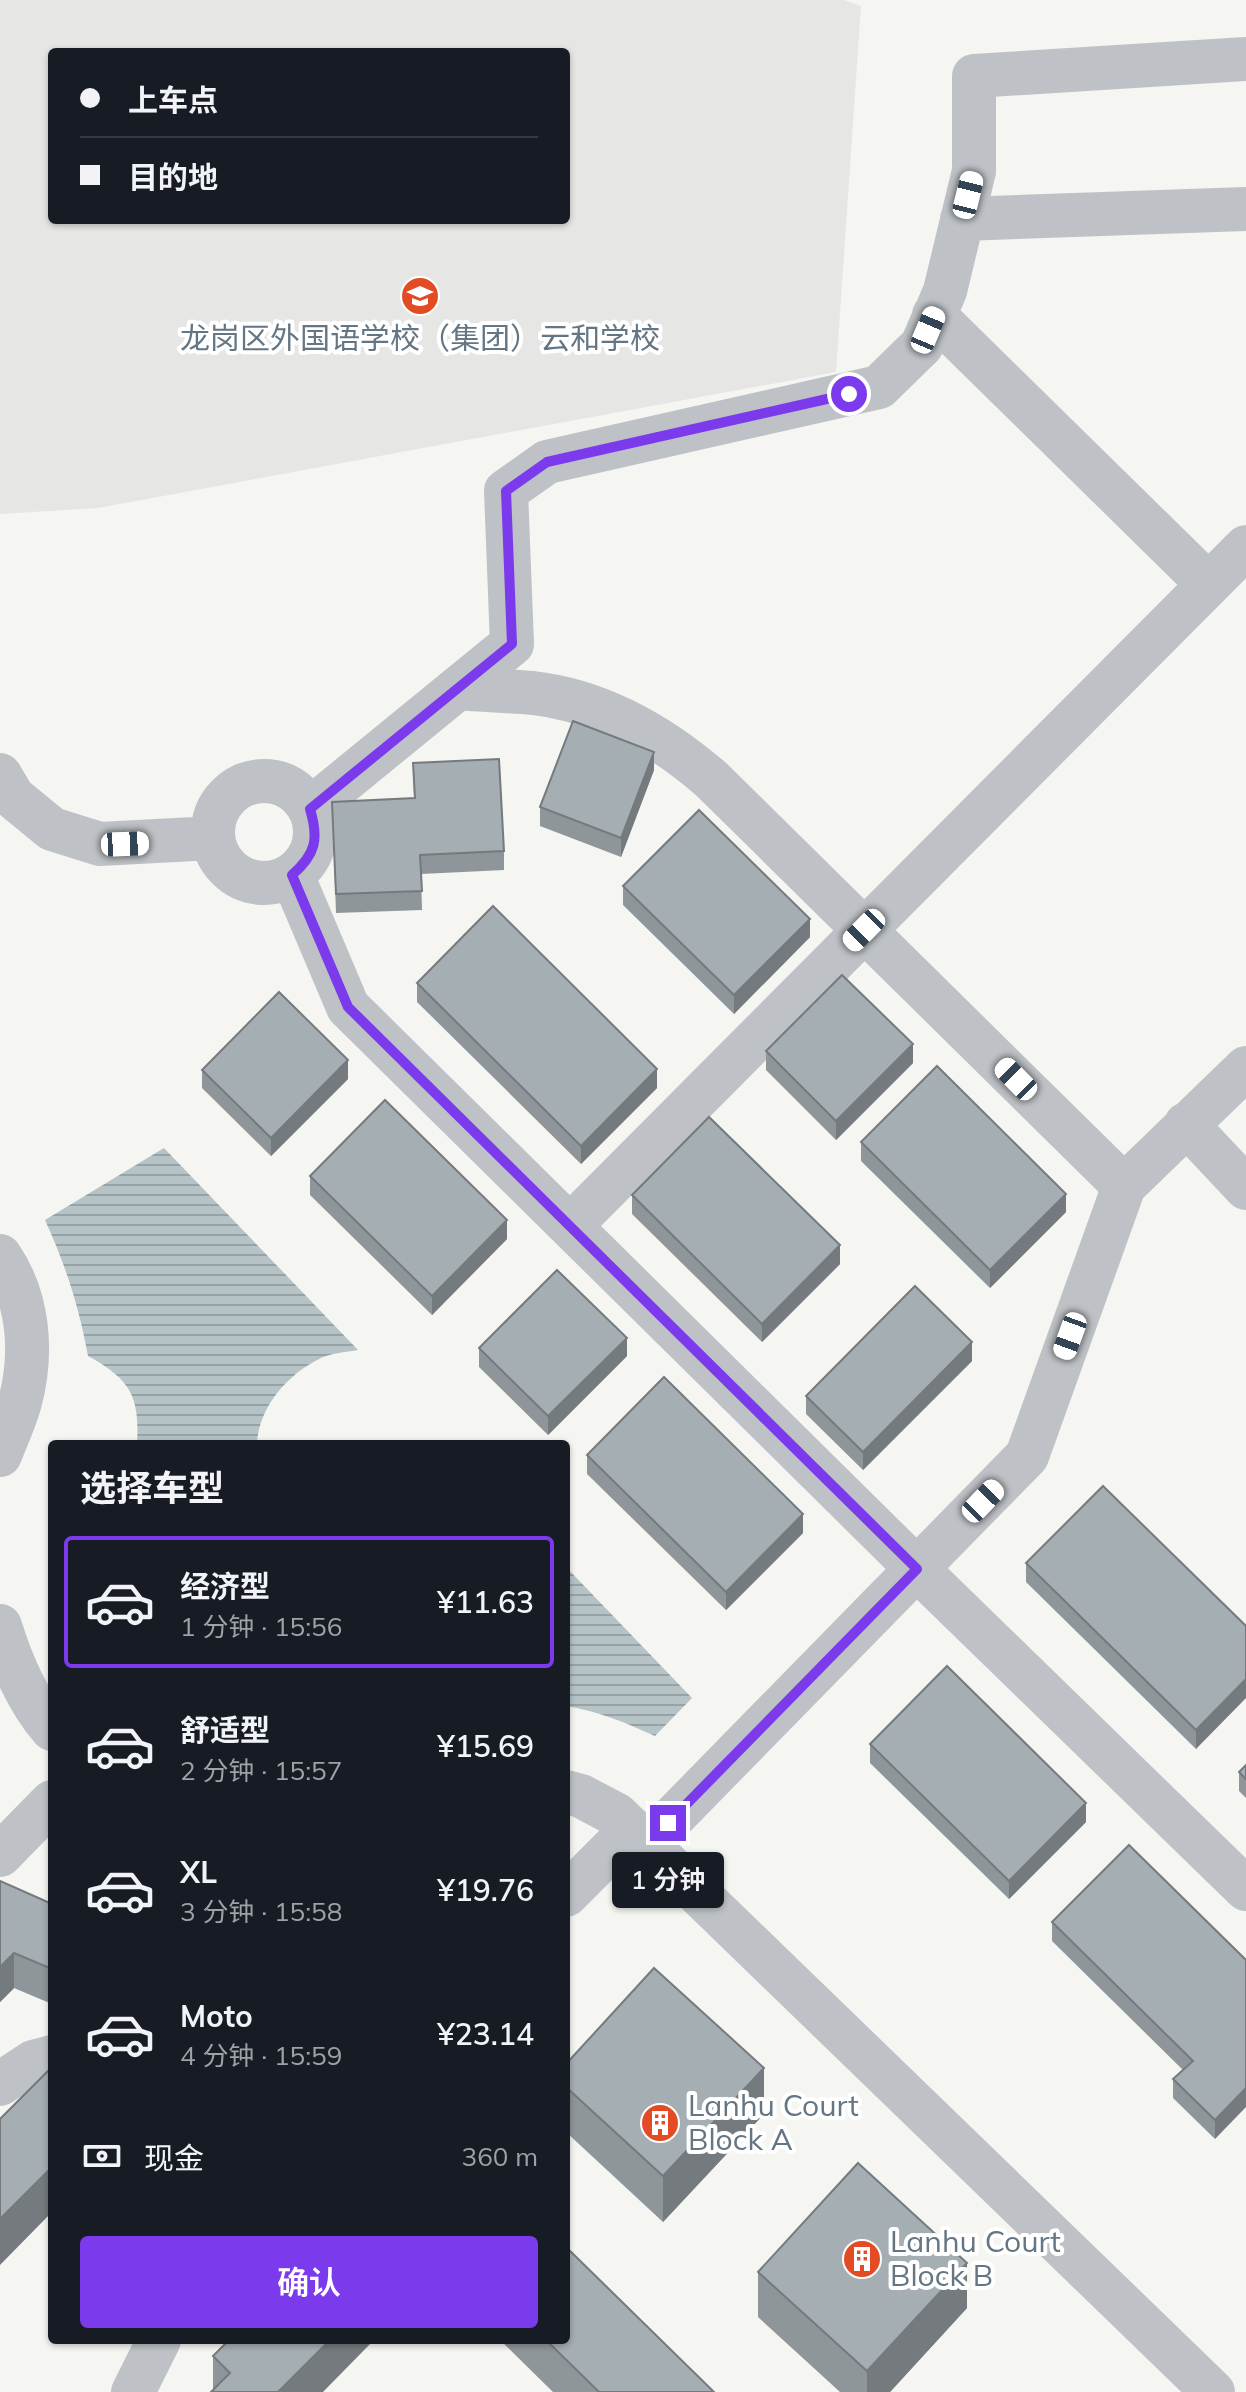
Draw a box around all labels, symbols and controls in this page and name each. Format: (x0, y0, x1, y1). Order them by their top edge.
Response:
text: 上车点 (128, 81, 218, 119)
text: 目的地 (128, 158, 218, 196)
car (951, 169, 985, 221)
school or university icon: 龙岗区外国语学校（集团）云和学校 (399, 275, 441, 317)
car (908, 303, 948, 357)
place label: 龙岗区外国语学校（集团）云和学校 (180, 319, 660, 357)
route start (831, 376, 867, 412)
car (101, 831, 149, 857)
car (839, 905, 889, 955)
car (991, 1054, 1041, 1104)
car (1051, 1309, 1089, 1363)
text: 选择车型 (80, 1465, 224, 1510)
car (958, 1475, 1008, 1527)
icon: car (84, 1566, 156, 1638)
text: 经济型 (180, 1567, 270, 1605)
text: ¥11.63 (437, 1583, 534, 1621)
text: 1 分钟 · 15:56 (180, 1610, 342, 1643)
icon: car (84, 1710, 156, 1782)
text: 舒适型 (180, 1711, 270, 1749)
text: ¥15.69 (437, 1727, 534, 1765)
text: 2 分钟 · 15:57 (180, 1754, 342, 1787)
route end (650, 1805, 686, 1841)
callout: 1 分钟 (612, 1851, 724, 1907)
text: XL (180, 1853, 217, 1891)
icon: car (84, 1854, 156, 1926)
text: 1 分钟 (631, 1863, 705, 1896)
text: ¥19.76 (437, 1871, 534, 1909)
text: 3 分钟 · 15:58 (180, 1895, 342, 1928)
text: Moto (180, 1997, 253, 2035)
icon: car (84, 1998, 156, 2070)
text: ¥23.14 (437, 2015, 534, 2053)
text: 4 分钟 · 15:59 (180, 2039, 342, 2072)
place label: Lanhu Court Block A (688, 2086, 859, 2158)
building icon: Lanhu Court Block A (639, 2102, 681, 2144)
icon: cash (80, 2134, 124, 2178)
text: 现金 (144, 2139, 204, 2177)
text: 360 m (462, 2140, 538, 2173)
place label: Lanhu Court Block B (890, 2222, 1061, 2294)
button: 确认 (80, 2236, 538, 2328)
building icon: Lanhu Court Block B (841, 2238, 883, 2280)

